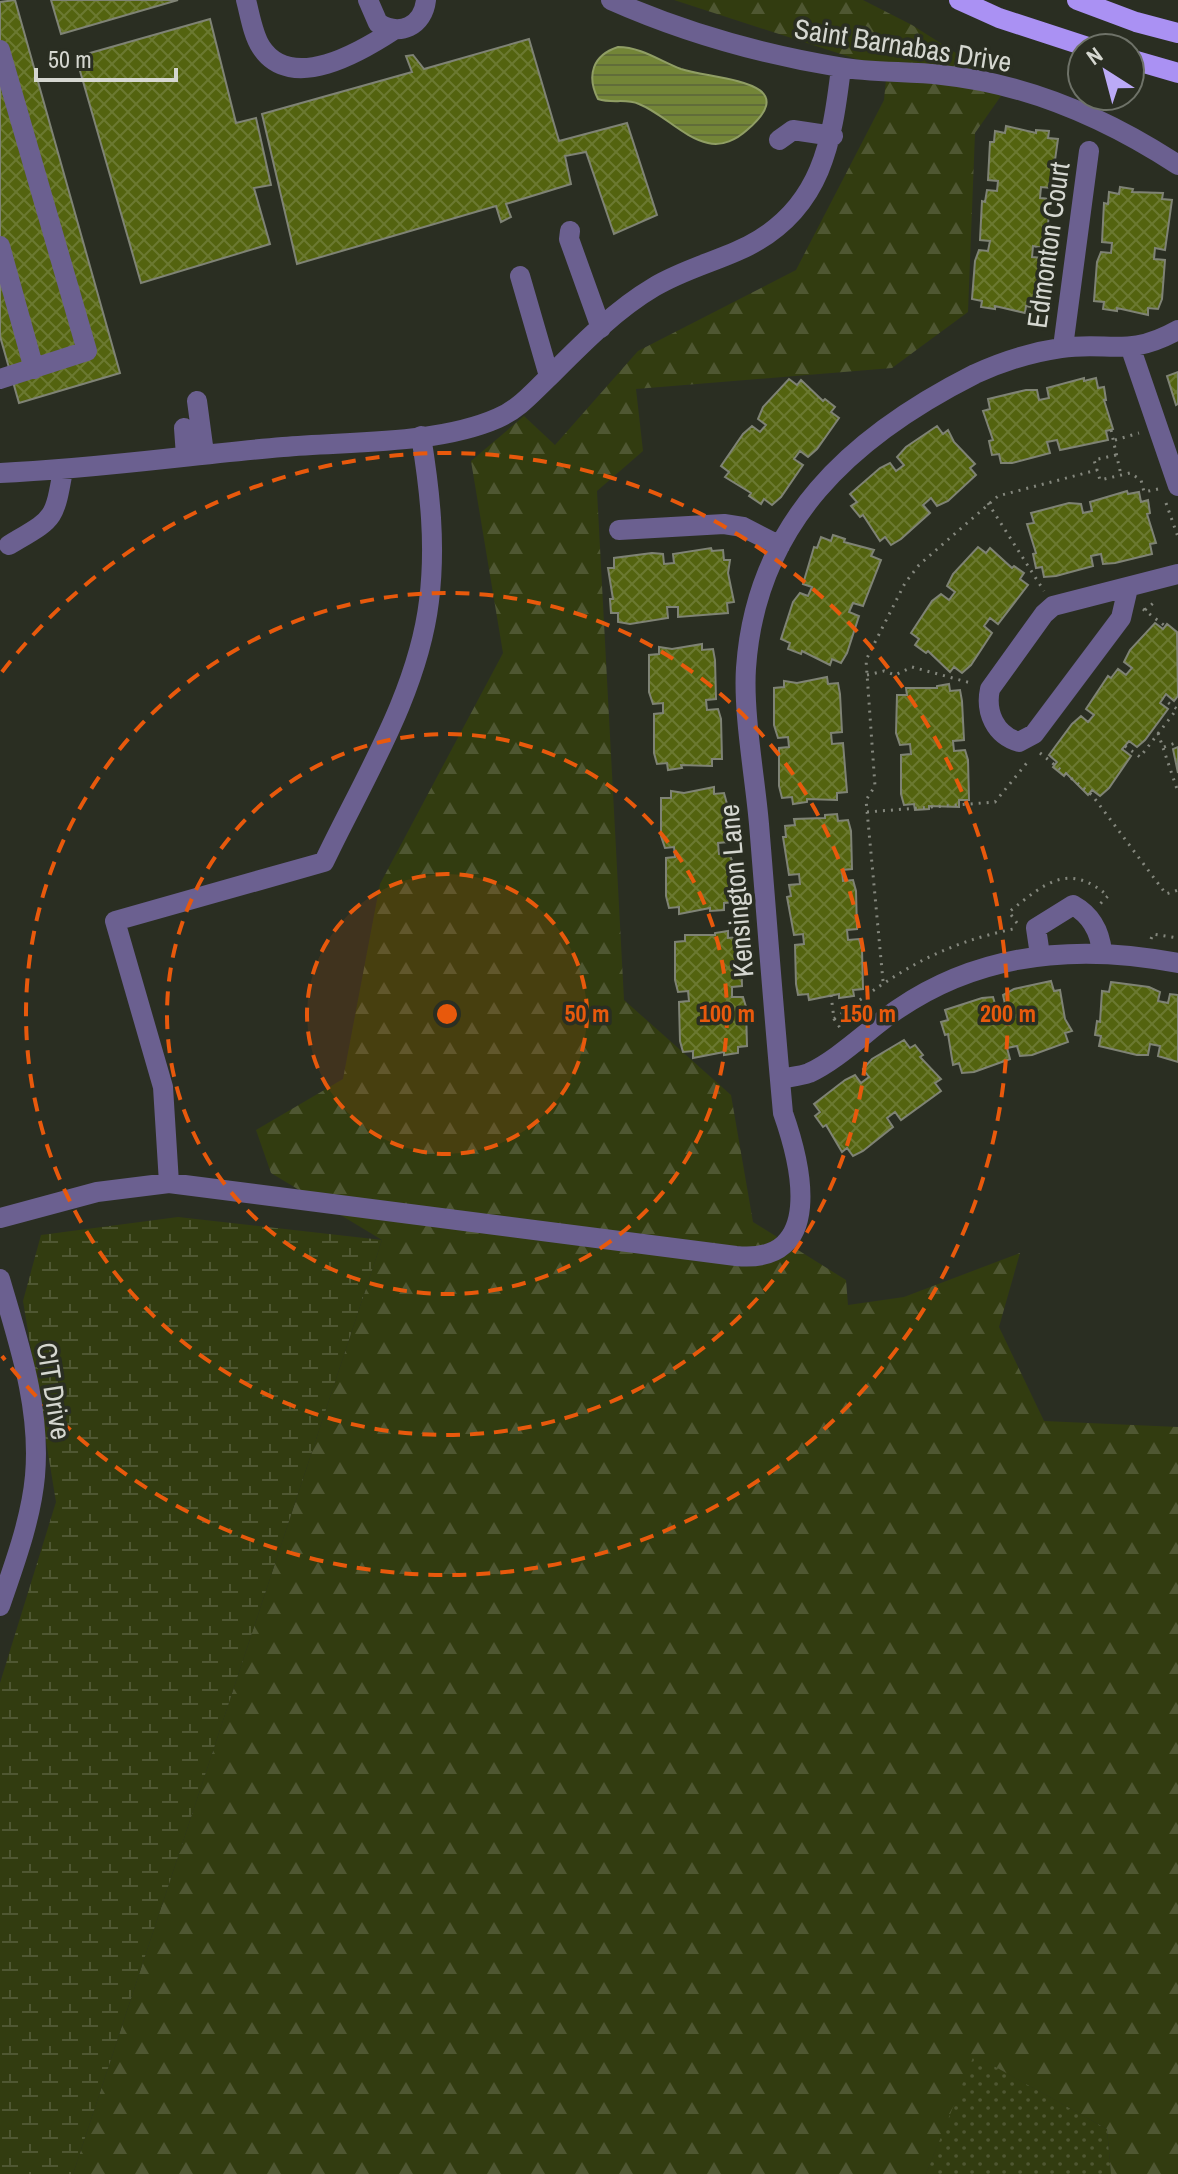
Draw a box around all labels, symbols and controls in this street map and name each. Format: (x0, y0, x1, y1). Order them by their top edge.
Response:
street label: Saint Barnabas Drive (792, 9, 1014, 81)
scale bar (36, 32, 176, 82)
north arrow (1066, 32, 1146, 112)
text: N (1080, 40, 1108, 72)
text: 50 m (48, 43, 92, 75)
street label: Edmonton Court (1018, 160, 1078, 330)
street label: Kensington Lane (710, 803, 762, 979)
text: 50 m (565, 997, 609, 1029)
text: 100 m (699, 997, 755, 1029)
text: 150 m (840, 997, 896, 1029)
text: 200 m (980, 997, 1036, 1029)
centre of rings (433, 1000, 461, 1028)
street label: CIT Drive (28, 1340, 80, 1442)

